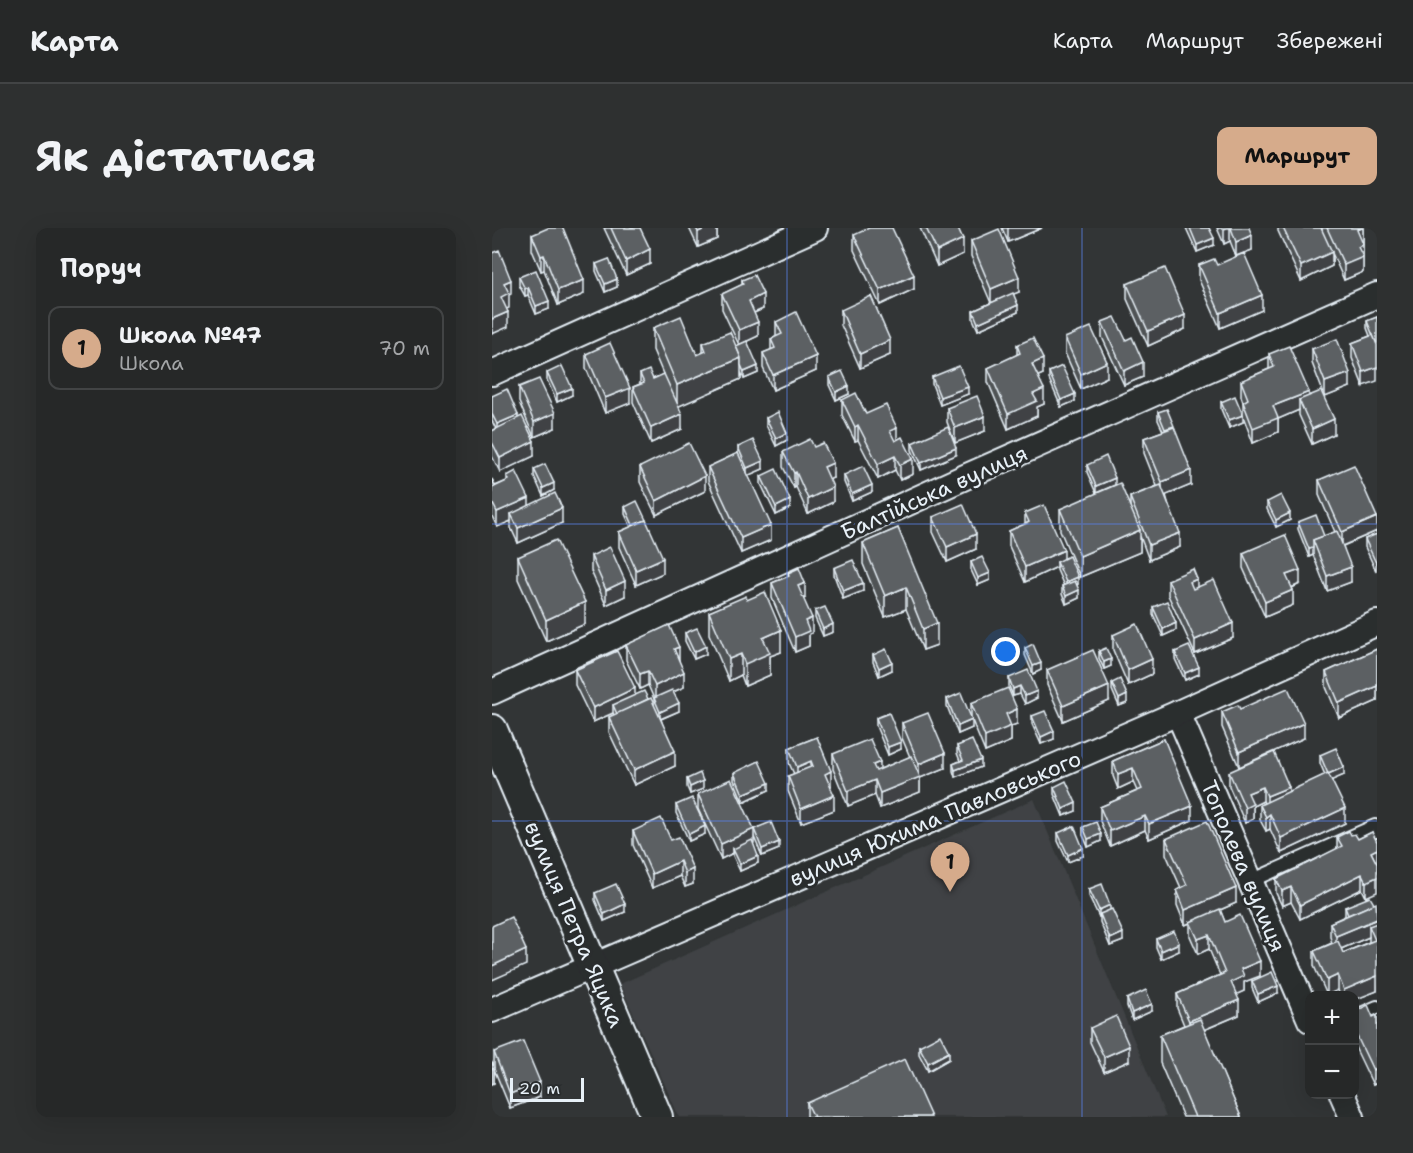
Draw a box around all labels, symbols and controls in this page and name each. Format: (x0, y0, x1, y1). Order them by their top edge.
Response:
text: Карта (30, 22, 119, 60)
text: Карта (1053, 27, 1113, 55)
text: Маршрут (1146, 27, 1244, 55)
text: Збережені (1277, 27, 1383, 55)
button: Маршрут (1217, 127, 1377, 185)
text: Як дістатися (36, 128, 316, 184)
text: Поруч (60, 250, 142, 285)
text: Школа №47 (119, 321, 262, 350)
text: 1 (77, 335, 86, 361)
text: 70 m (378, 335, 430, 361)
text: Школа (119, 350, 184, 376)
street label: Балтійська вулиця (836, 438, 1032, 547)
your location (991, 637, 1020, 666)
street label: вулиця Юхима Павловського (785, 744, 1086, 893)
street label: Тополева вулиця (1194, 776, 1293, 956)
street label: вулиця Петра Яцика (518, 817, 631, 1032)
pin: 1 (930, 842, 970, 892)
map controls (1305, 991, 1359, 1099)
button: + (1305, 991, 1359, 1045)
button: − (1305, 1045, 1359, 1099)
scale bar (510, 1075, 584, 1102)
text: 20 m (519, 1078, 560, 1099)

